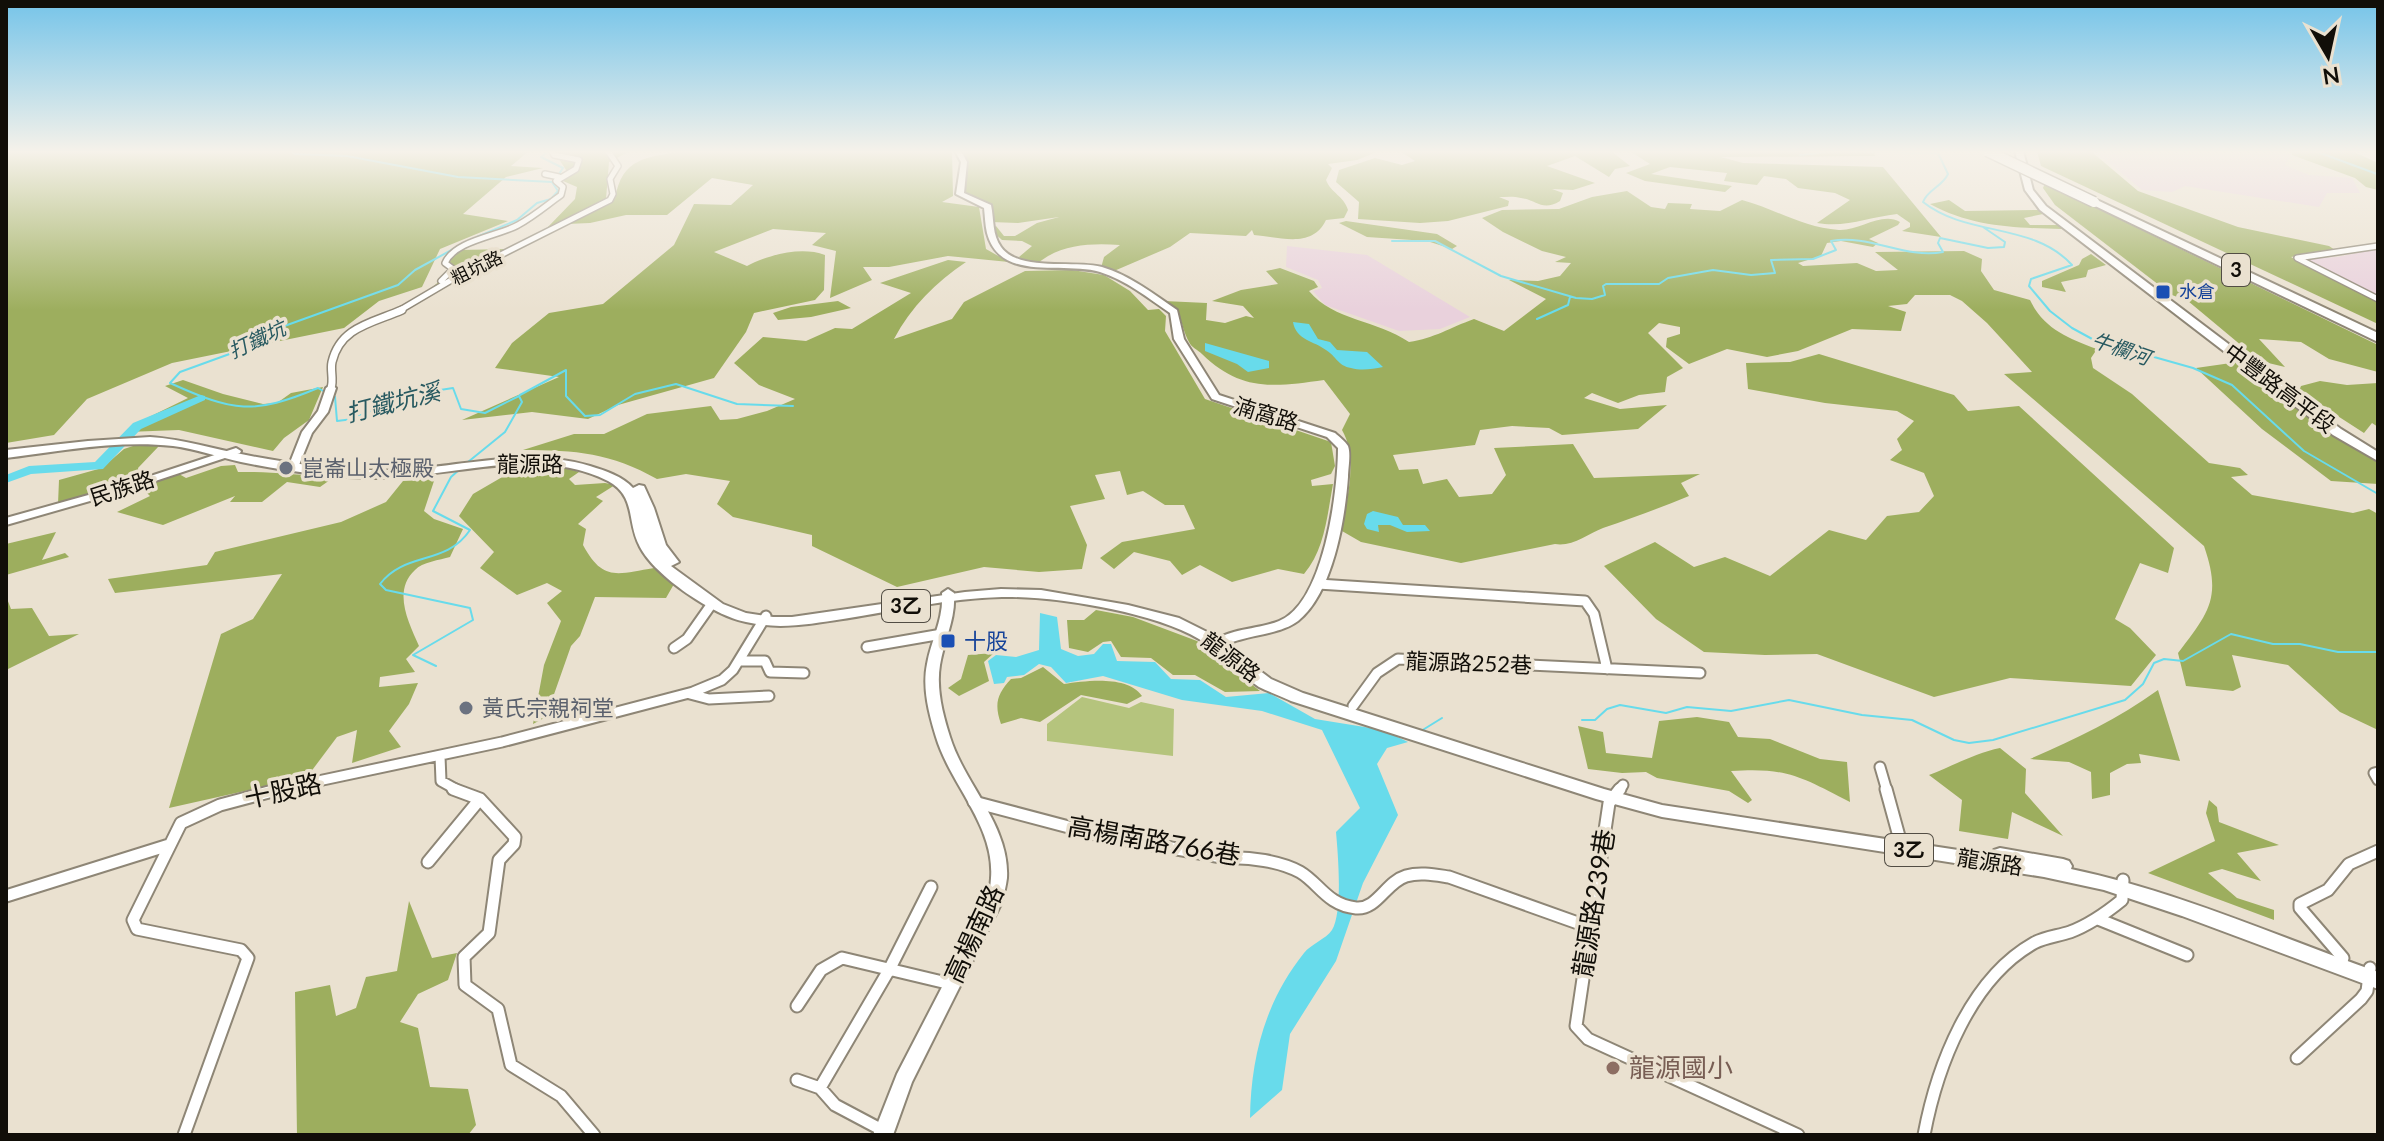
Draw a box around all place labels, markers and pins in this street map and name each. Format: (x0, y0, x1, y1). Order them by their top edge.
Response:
place label: 水倉 (2179, 280, 2215, 302)
marker: 水倉 (2154, 283, 2172, 301)
place label: 崑崙山太極殿 (302, 454, 434, 481)
marker: 崑崙山太極殿 (277, 459, 295, 477)
place label: 十股 (964, 627, 1008, 654)
marker: 十股 (939, 632, 957, 650)
place label: 黃氏宗親祠堂 (482, 694, 614, 721)
marker: 黃氏宗親祠堂 (457, 699, 475, 717)
place label: 龍源國小 (1629, 1051, 1733, 1083)
marker: 龍源國小 (1604, 1059, 1622, 1077)

